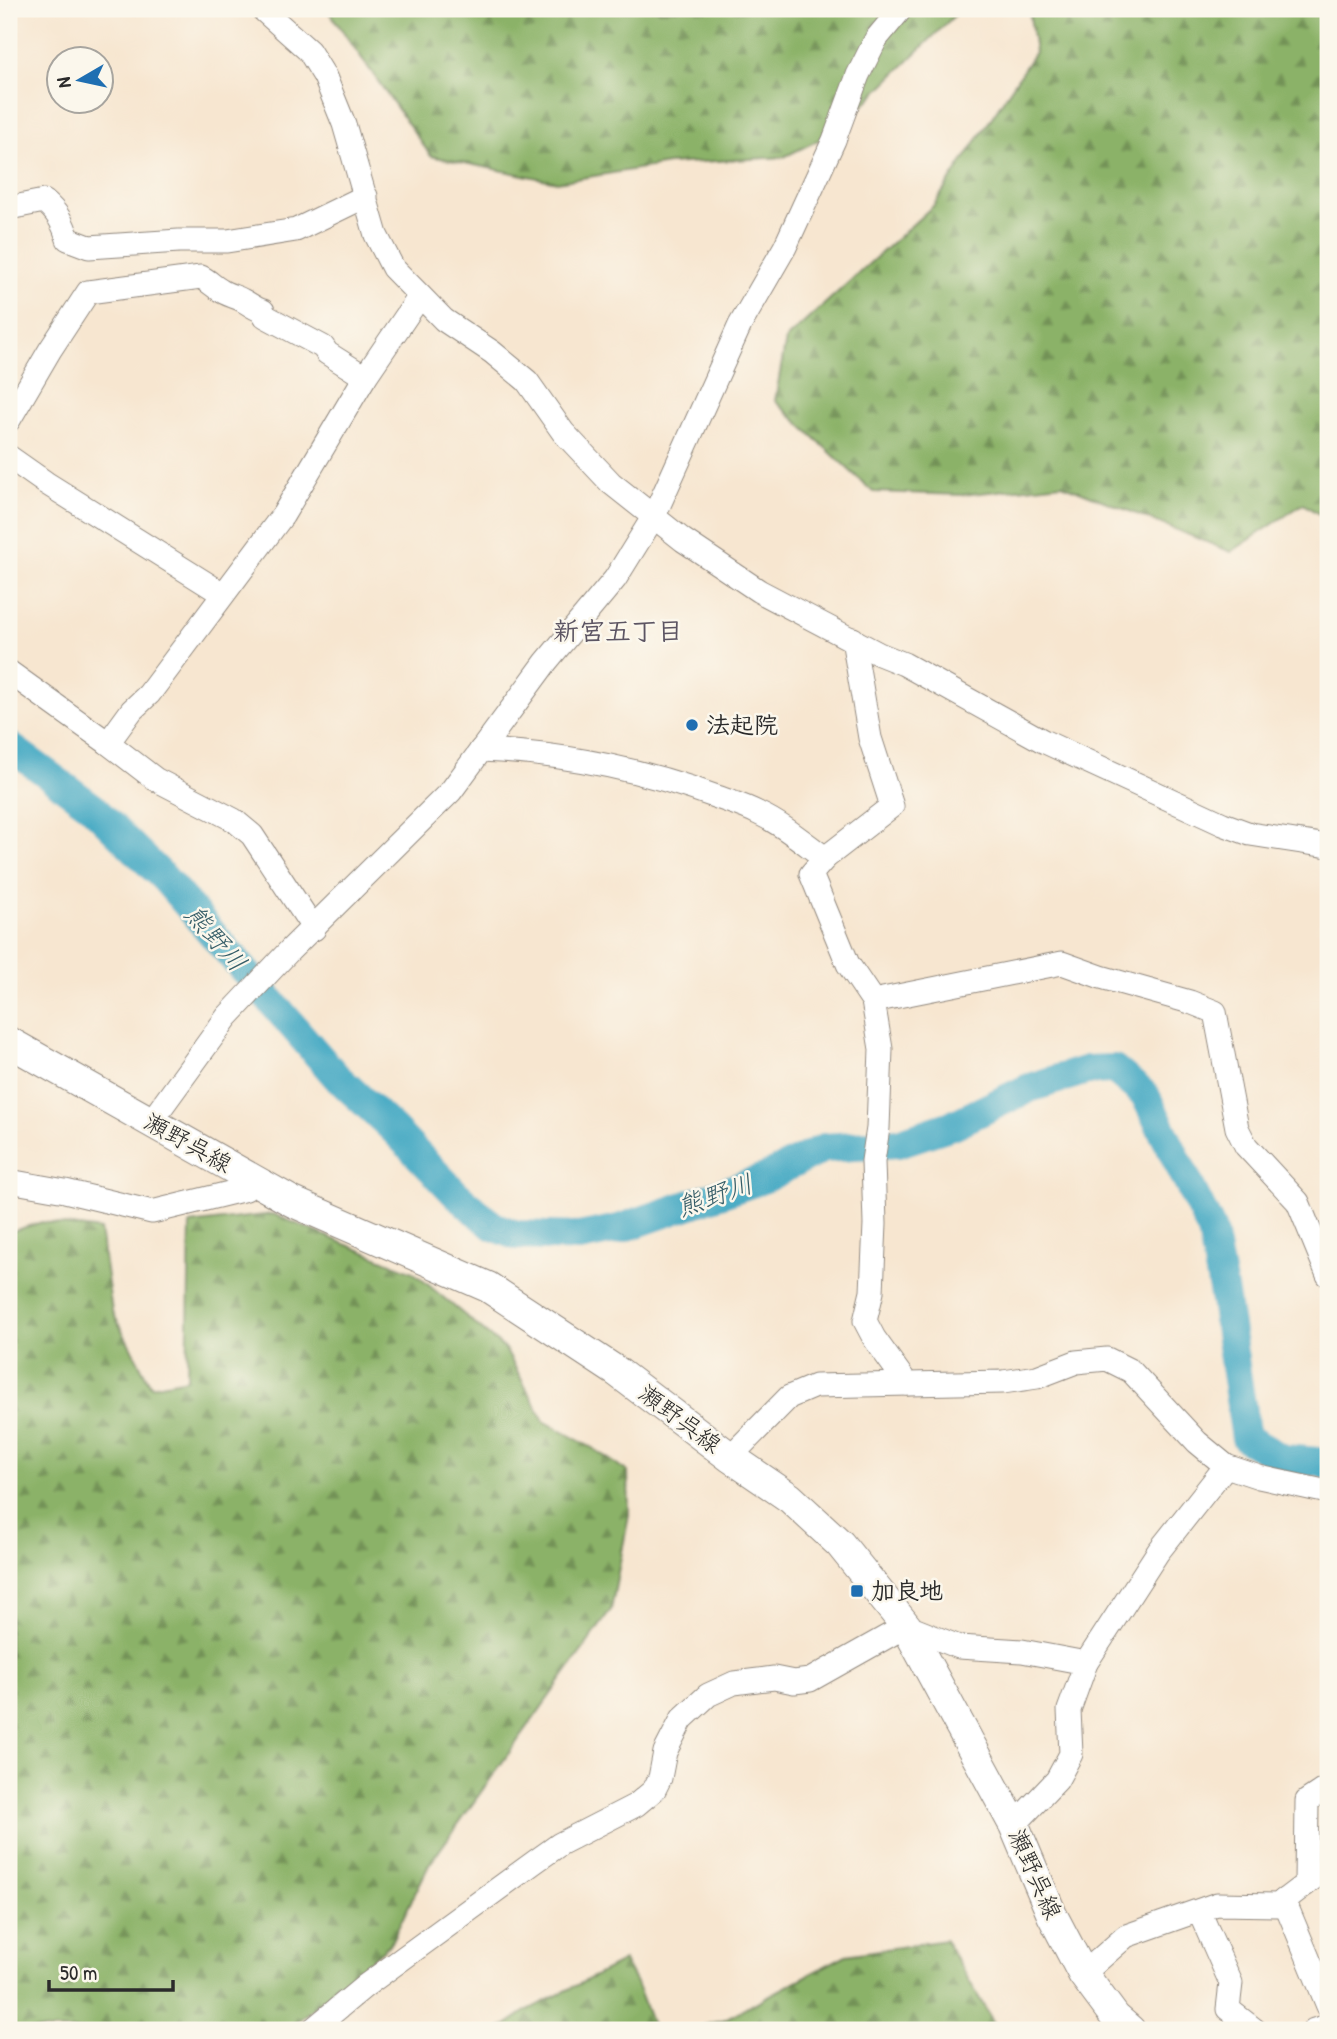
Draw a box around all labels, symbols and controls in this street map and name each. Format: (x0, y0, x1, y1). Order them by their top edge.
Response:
north arrow (46, 46, 116, 116)
text: N (50, 76, 77, 90)
district label: 新宮五丁目 (553, 613, 683, 648)
place label: 法起院 (706, 708, 778, 740)
marker: 法起院 (684, 717, 700, 733)
water label: 熊野川 (178, 897, 255, 979)
street label: 瀬野呉線 (139, 1105, 238, 1179)
water label: 熊野川 (672, 1165, 757, 1224)
street label: 瀬野呉線 (633, 1377, 729, 1460)
place label: 加良地 (871, 1574, 943, 1606)
marker: 加良地 (849, 1583, 865, 1599)
street label: 瀬野呉線 (1002, 1823, 1070, 1924)
scale bar (49, 1948, 173, 1992)
text: 50 m (60, 1958, 97, 1987)

